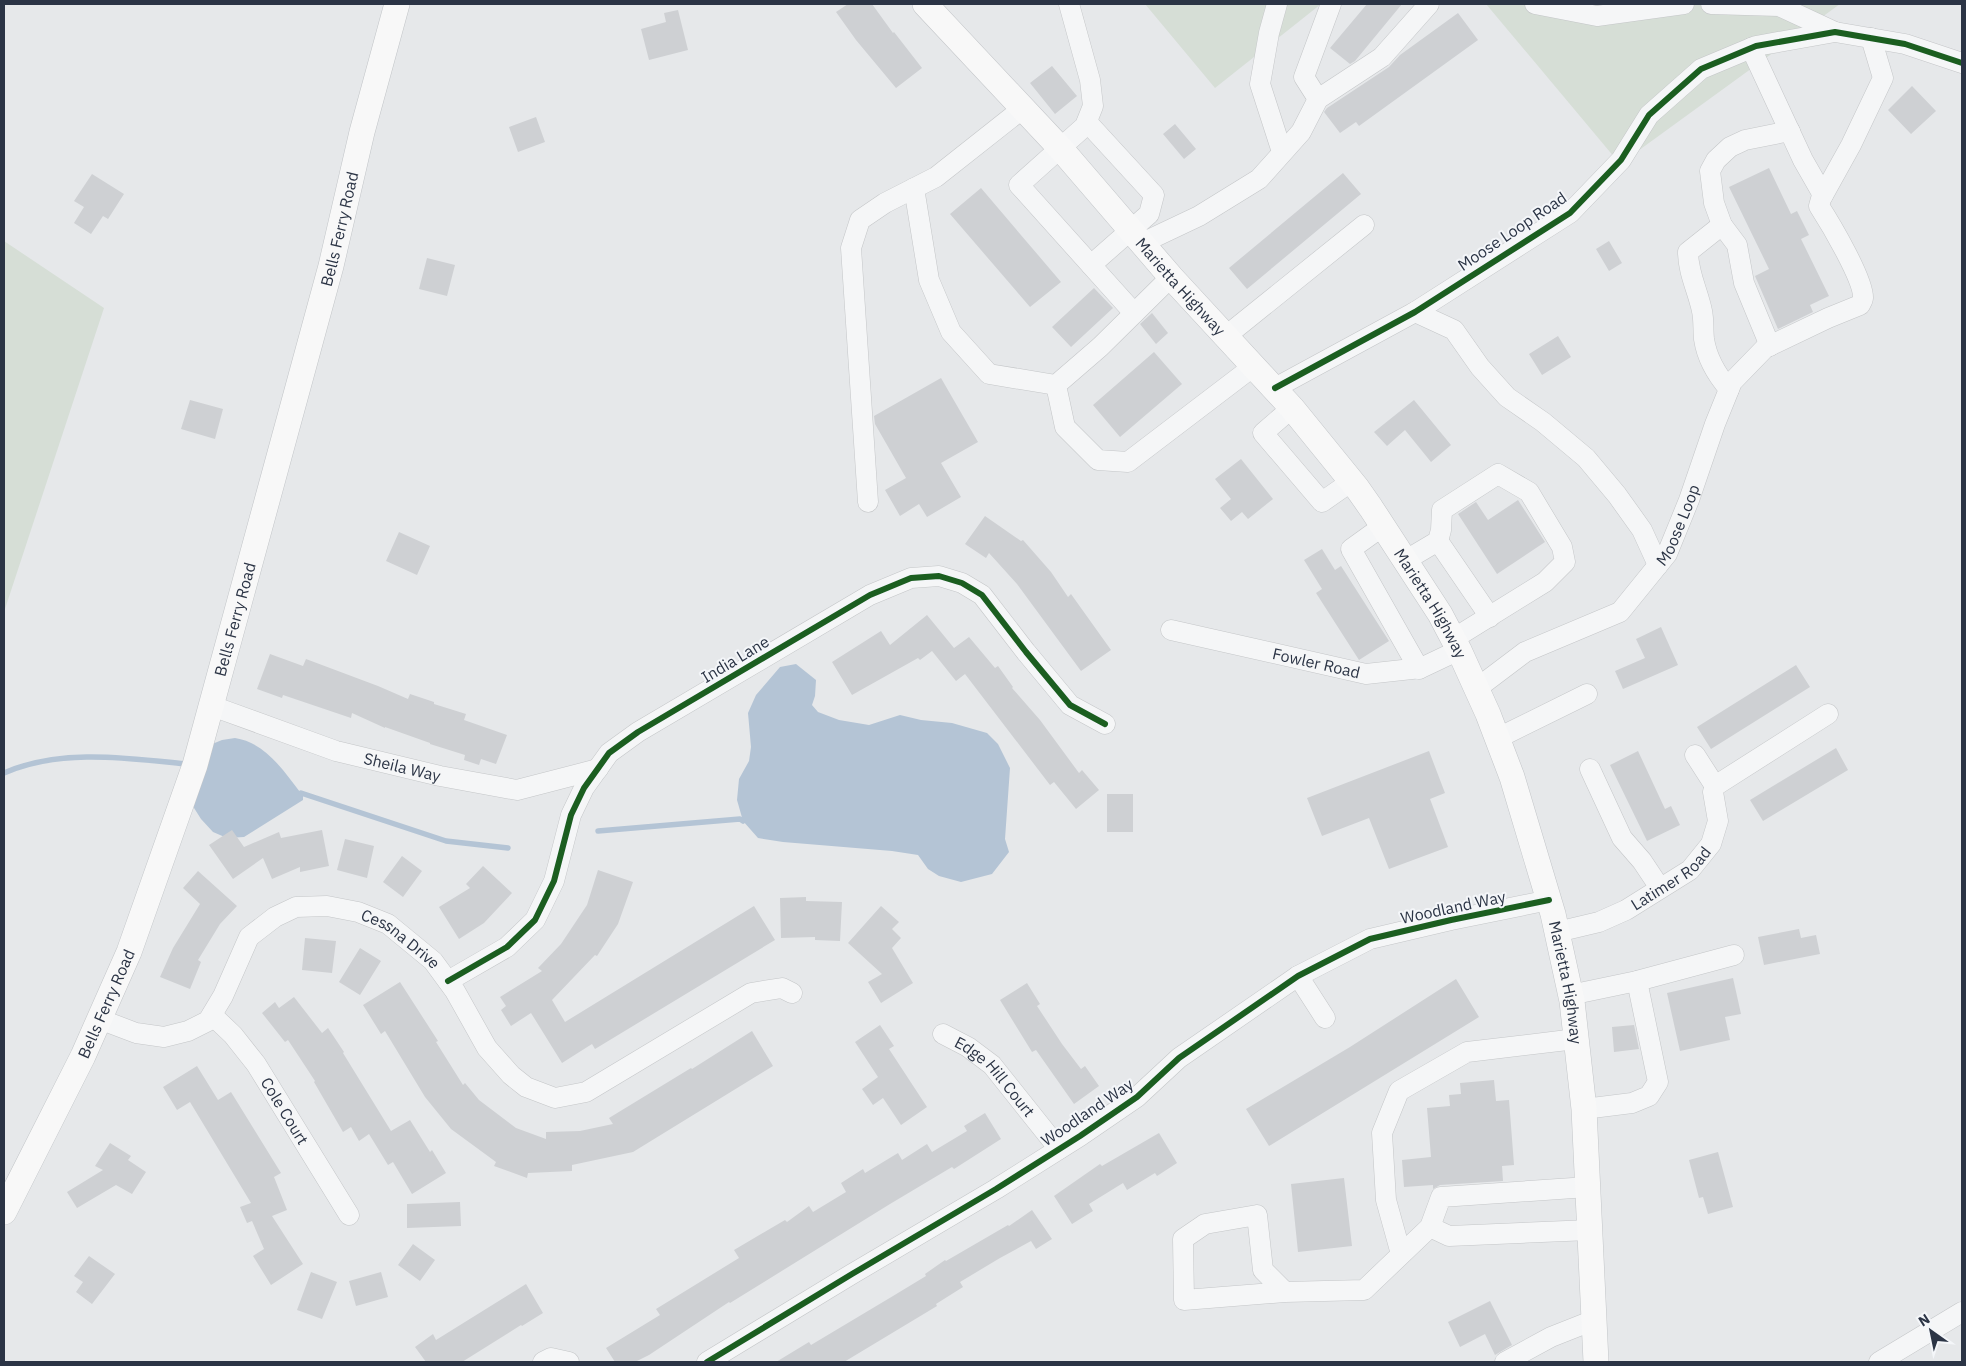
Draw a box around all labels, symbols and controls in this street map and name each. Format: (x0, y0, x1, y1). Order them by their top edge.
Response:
street label: Bells Ferry Road (316, 170, 363, 289)
street label: Moose Loop Road (1454, 187, 1570, 275)
street label: Marietta Highway (1131, 233, 1230, 340)
street label: Moose Loop (1651, 482, 1704, 570)
street label: Marietta Highway (1390, 545, 1471, 661)
street label: Bells Ferry Road (210, 560, 260, 678)
street label: India Lane (697, 631, 773, 687)
street label: Fowler Road (1271, 643, 1362, 682)
street label: Sheila Way (362, 748, 443, 786)
street label: Latimer Road (1627, 842, 1715, 914)
street label: Woodland Way (1399, 886, 1507, 928)
street label: Cessna Drive (358, 904, 445, 972)
street label: Marietta Highway (1545, 919, 1587, 1045)
street label: Bells Ferry Road (73, 946, 139, 1061)
street label: Edge Hill Court (951, 1032, 1039, 1121)
street label: Cole Court (257, 1073, 313, 1148)
street label: Woodland Way (1037, 1074, 1137, 1150)
north arrow (1906, 1306, 1956, 1356)
text: N (1915, 1310, 1933, 1330)

